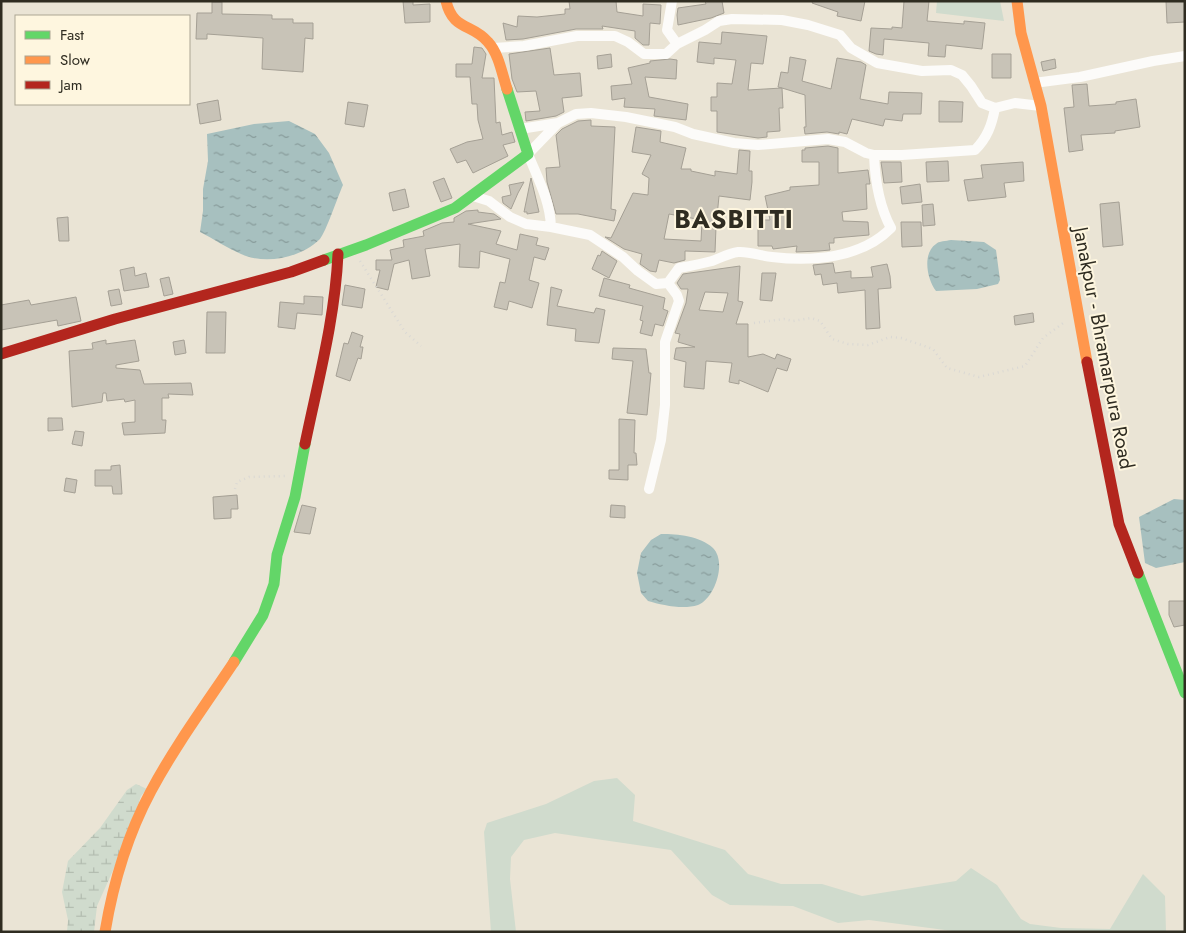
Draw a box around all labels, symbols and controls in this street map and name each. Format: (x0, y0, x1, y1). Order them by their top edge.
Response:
legend (15, 15, 190, 105)
text: Fast (60, 24, 84, 46)
text: Slow (60, 49, 91, 71)
text: Jam (58, 74, 83, 96)
district label: BASBITTI (674, 201, 794, 237)
street label: Janakpur - Bhramarpura Road (1065, 222, 1141, 472)

